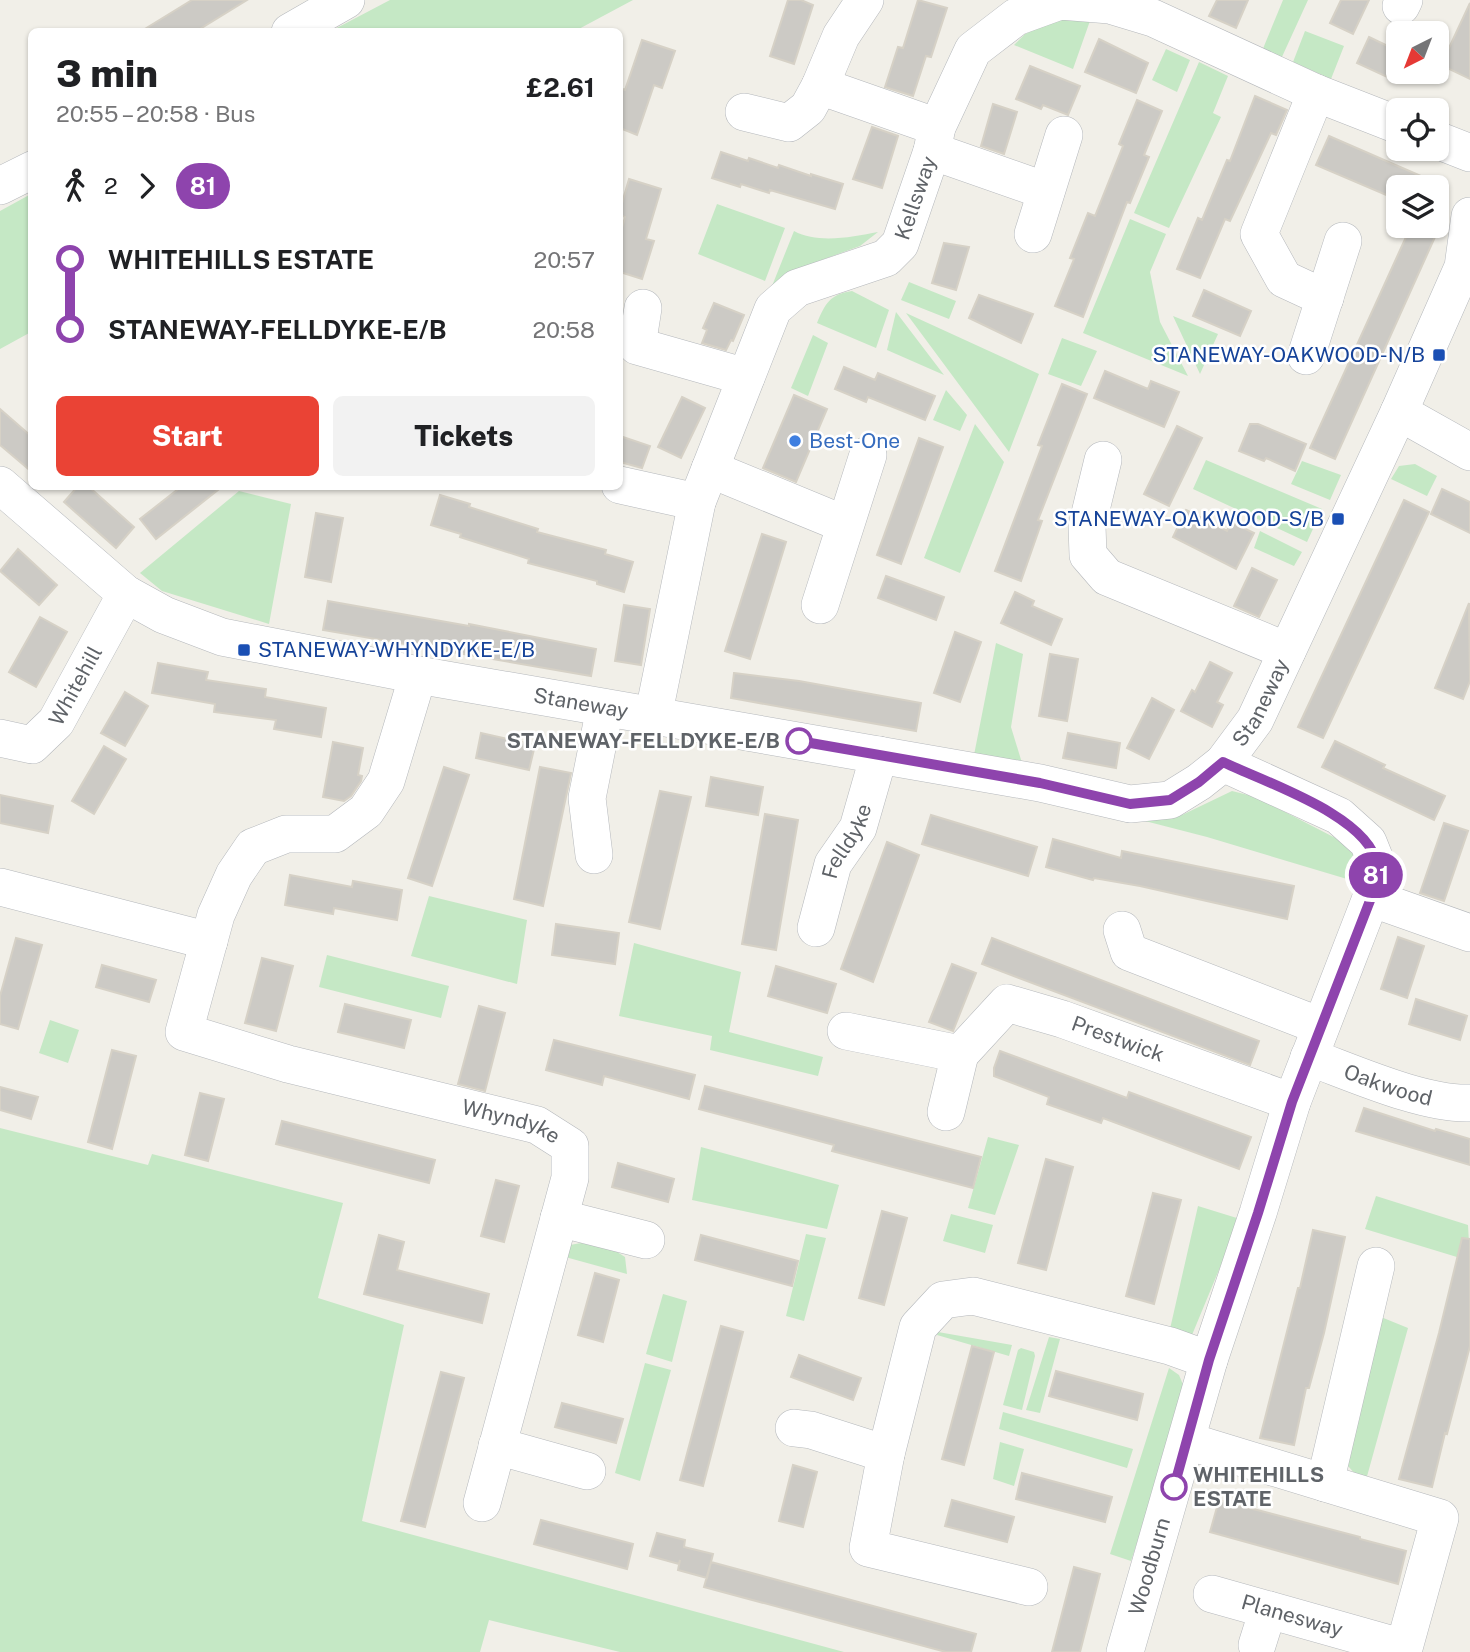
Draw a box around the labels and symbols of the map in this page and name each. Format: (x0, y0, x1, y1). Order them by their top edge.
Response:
north arrow (1386, 21, 1449, 84)
street label: Kellsway (889, 153, 941, 243)
place label: STANEWAY-OAKWOOD-N/B (1152, 342, 1425, 367)
marker: STANEWAY-OAKWOOD-N/B (1431, 347, 1447, 363)
place label: Best-One (809, 428, 900, 453)
marker: Best-One (787, 433, 803, 449)
place label: STANEWAY-OAKWOOD-S/B (1054, 506, 1324, 531)
marker: STANEWAY-OAKWOOD-S/B (1330, 511, 1346, 527)
place label: STANEWAY-WHYNDYKE-E/B (258, 637, 535, 662)
street label: Whitehill (43, 642, 107, 730)
marker: STANEWAY-WHYNDYKE-E/B (236, 642, 252, 658)
street label: Staneway (1227, 655, 1294, 751)
street label: Staneway (532, 682, 630, 723)
place label: STANEWAY-FELLDYKE-E/B (507, 728, 780, 753)
marker: STANEWAY-FELLDYKE-E/B (786, 728, 812, 754)
street label: Felldyke (817, 801, 876, 881)
line badge: 81 (1344, 852, 1408, 898)
street label: Prestwick (1068, 1011, 1168, 1067)
street label: Oakwood (1340, 1058, 1435, 1111)
street label: Whyndyke (459, 1094, 565, 1149)
place label: WHITEHILLS ESTATE (1193, 1462, 1324, 1511)
marker: WHITEHILLS ESTATE (1161, 1474, 1187, 1500)
street label: Woodburn (1123, 1514, 1175, 1618)
street label: Planesway (1239, 1589, 1346, 1642)

